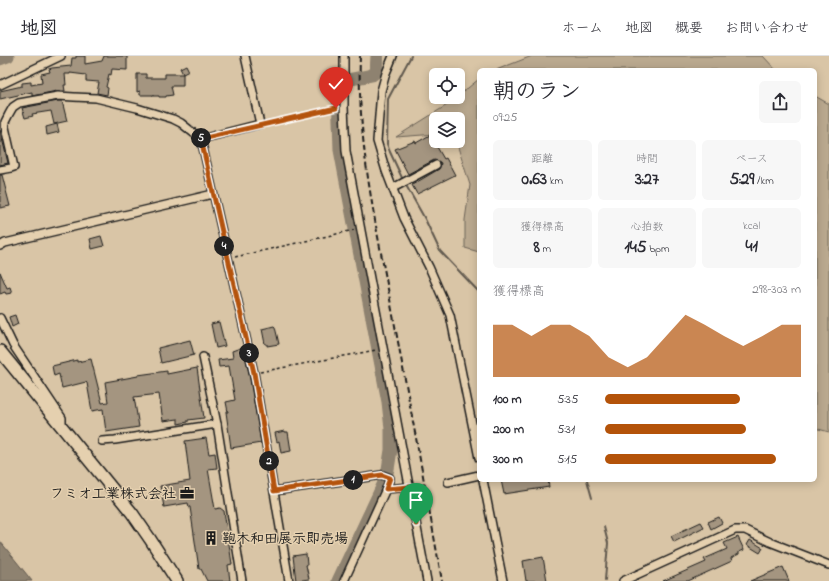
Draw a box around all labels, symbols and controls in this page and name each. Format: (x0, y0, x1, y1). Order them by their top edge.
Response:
text: 地図 (20, 16, 58, 43)
text: ホーム (562, 18, 603, 39)
text: 地図 (625, 18, 653, 39)
text: 概要 (675, 18, 703, 39)
text: お問い合わせ (725, 18, 809, 39)
pin (319, 67, 353, 108)
map controls (429, 68, 465, 148)
button: locate (429, 68, 465, 104)
icon: check (325, 73, 347, 95)
text: 朝のラン (493, 77, 581, 109)
button: share (759, 81, 801, 123)
text: 09:25 (493, 108, 518, 127)
button: layers (429, 112, 465, 148)
pin: 5 (191, 128, 211, 148)
text: 5 (198, 130, 204, 146)
text: 距離 (531, 151, 553, 167)
text: 時間 (636, 151, 658, 167)
text: ペース (735, 151, 768, 167)
text: 0.63 (522, 167, 547, 192)
text: 3:27 (635, 167, 659, 192)
text: 5:29 (730, 167, 754, 192)
text: km (547, 173, 563, 189)
text: /km (754, 173, 774, 189)
text: kcal (743, 218, 760, 234)
text: 獲得標高 (520, 219, 564, 235)
text: 心拍数 (630, 219, 663, 235)
text: 41 (745, 234, 758, 259)
text: 8 (533, 235, 540, 260)
text: 145 (624, 235, 647, 260)
pin: 4 (214, 236, 234, 256)
text: 4 (222, 238, 226, 254)
text: m (540, 241, 551, 257)
text: bpm (647, 241, 670, 257)
text: 298–303 m (752, 280, 801, 299)
text: 獲得標高 (493, 282, 545, 301)
pin: 3 (239, 343, 259, 363)
text: 3 (247, 345, 251, 361)
text: 100 m (493, 390, 522, 409)
text: 5:35 (557, 390, 578, 409)
text: 200 m (493, 420, 524, 439)
text: 5:31 (557, 420, 575, 439)
text: 300 m (493, 450, 523, 469)
text: 5:15 (557, 450, 577, 469)
pin: 2 (259, 451, 279, 471)
text: 2 (266, 453, 272, 469)
pin: 1 (343, 470, 363, 490)
text: 1 (351, 472, 355, 488)
pin (399, 483, 433, 524)
place label: フミオ工業株式会社 (50, 484, 176, 505)
office icon: フミオ工業株式会社 (179, 485, 195, 501)
icon: arrive (405, 489, 427, 511)
place label: 鞄木和田展示即売場 (222, 529, 348, 550)
building icon: 鞄木和田展示即売場 (203, 530, 219, 546)

